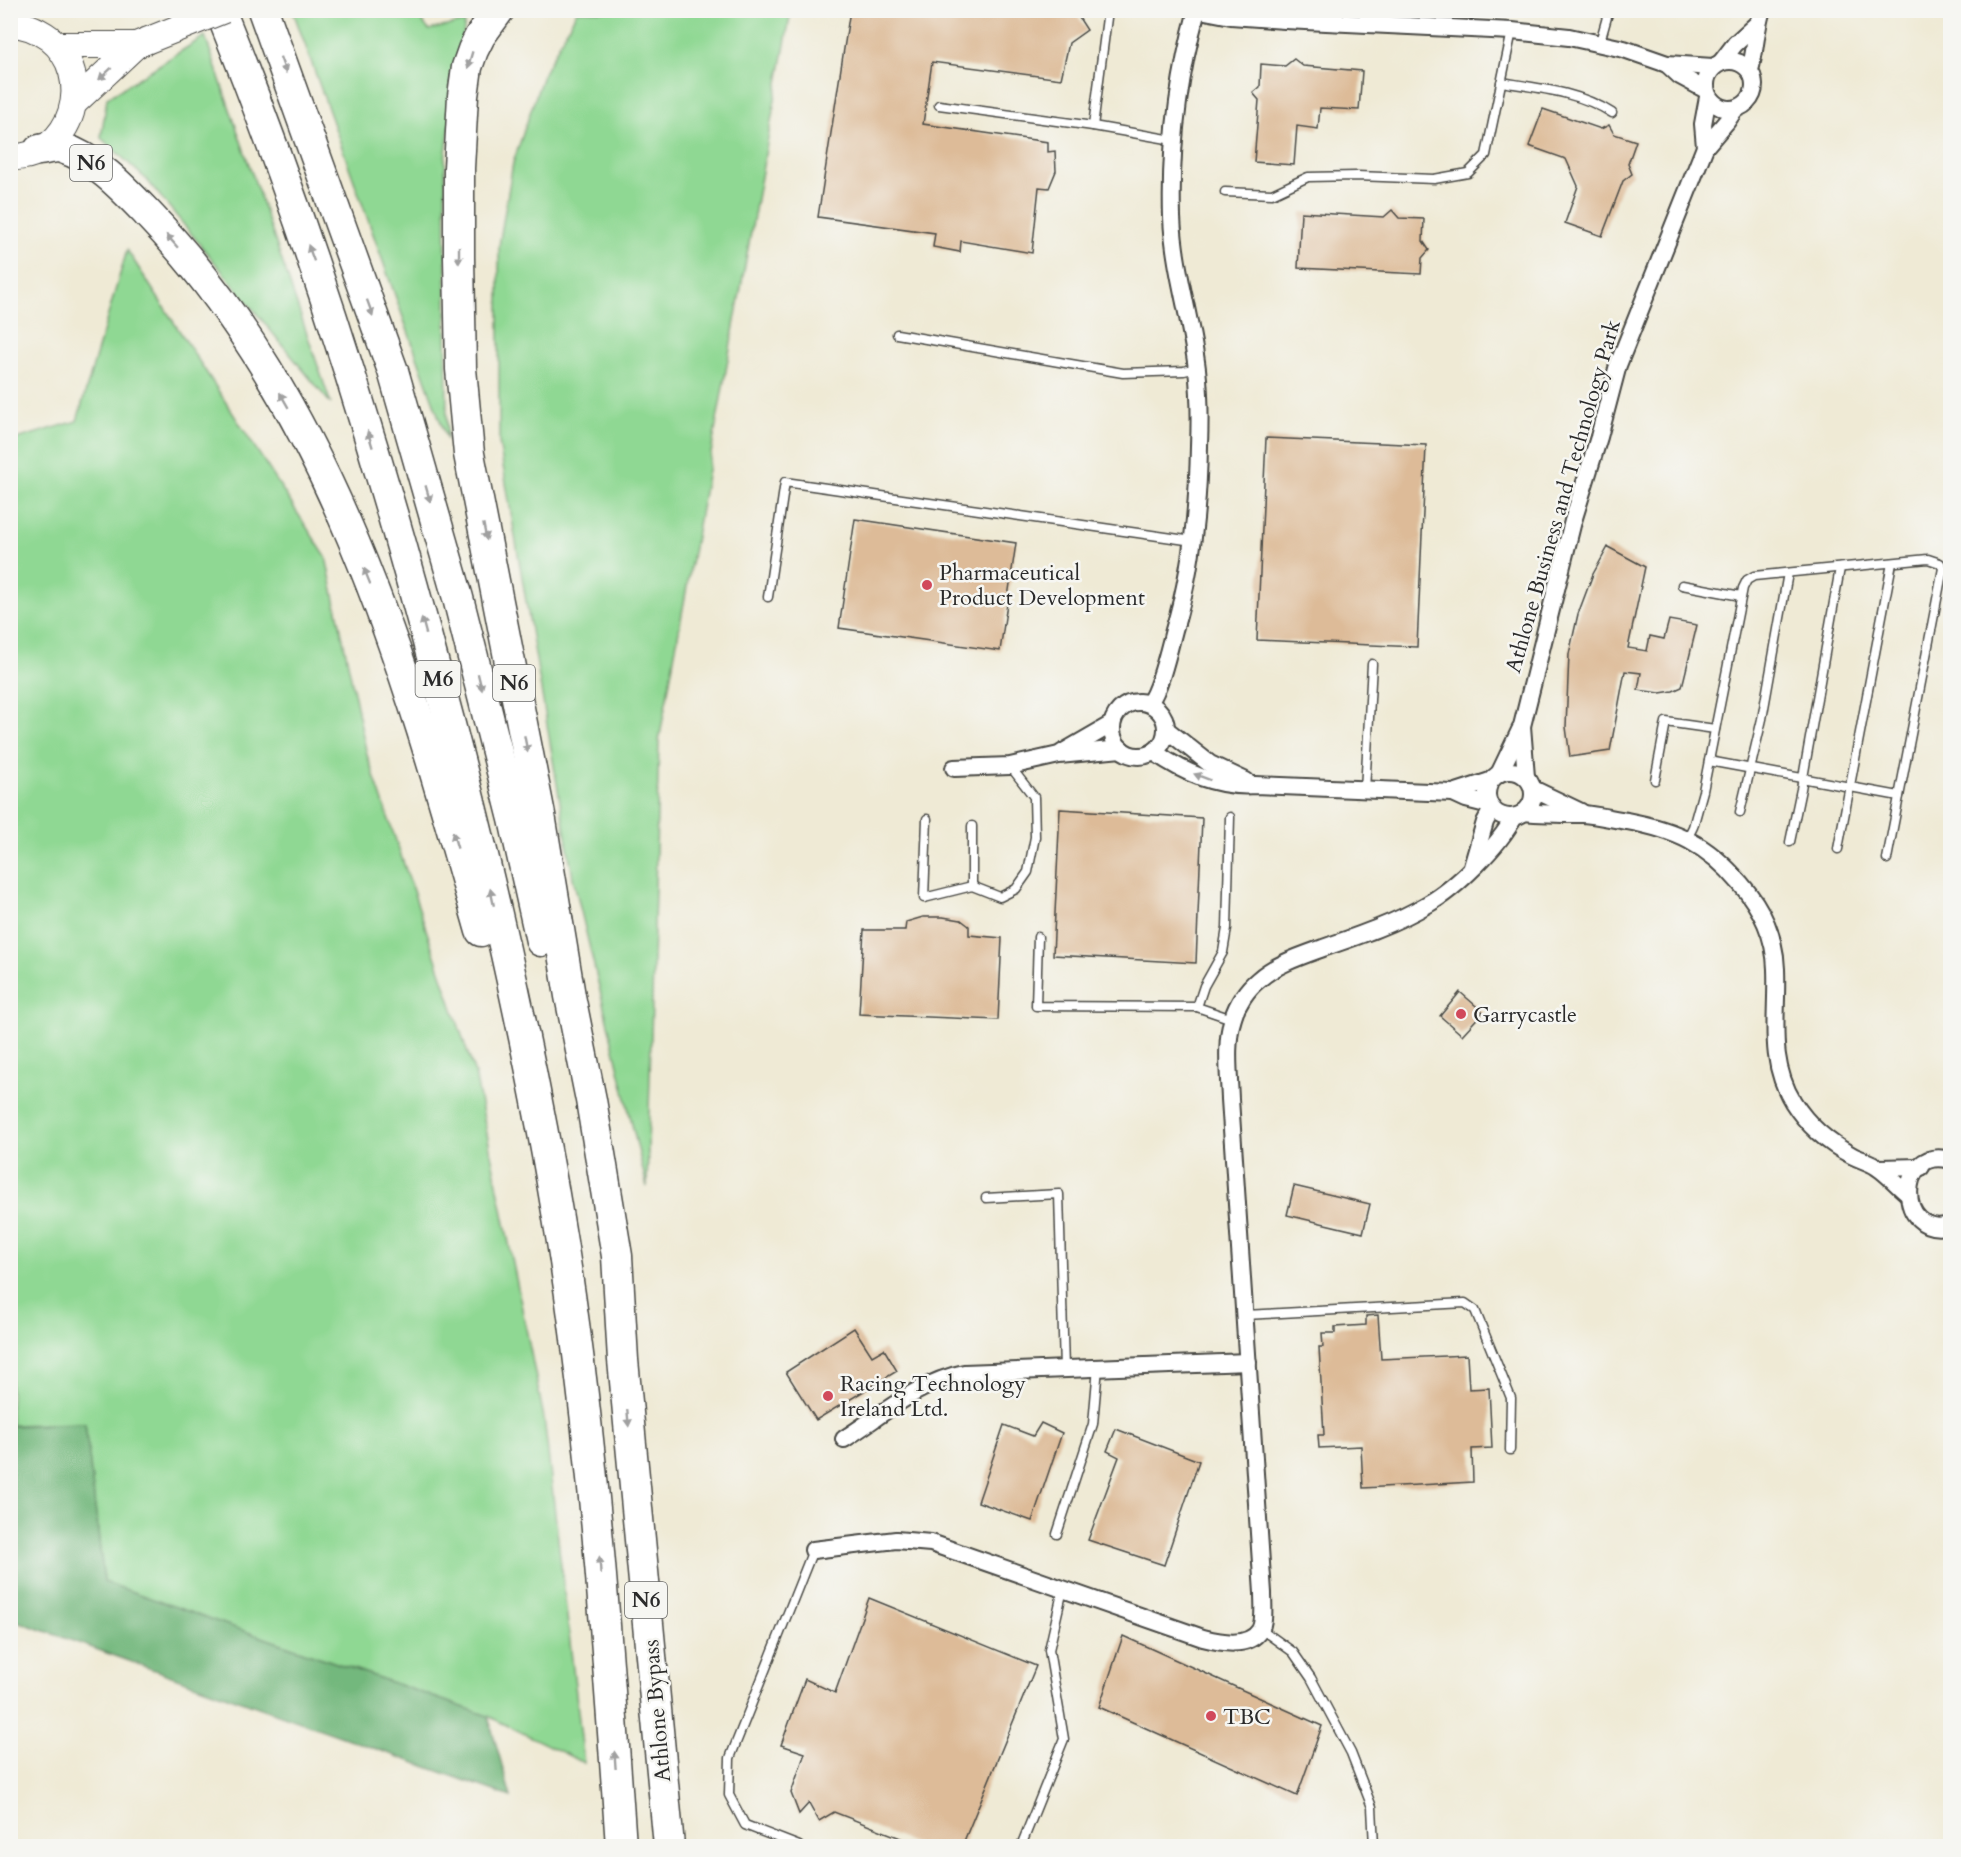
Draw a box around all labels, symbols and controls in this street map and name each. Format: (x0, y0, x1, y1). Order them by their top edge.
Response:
one-way arrow (464, 51, 474, 70)
one-way arrow (278, 57, 288, 75)
one-way arrow (98, 67, 113, 80)
road number: N6 (70, 145, 112, 181)
one-way arrow (165, 233, 178, 249)
one-way arrow (305, 244, 315, 262)
one-way arrow (454, 245, 464, 264)
one-way arrow (366, 299, 376, 317)
street label: Athlone Business and Technology Park (1498, 316, 1628, 676)
one-way arrow (279, 391, 289, 408)
one-way arrow (364, 430, 374, 448)
one-way arrow (424, 485, 433, 503)
one-way arrow (481, 522, 490, 541)
place label: Pharmaceutical Product Development (939, 558, 1145, 613)
one-way arrow (362, 567, 371, 585)
marker: Pharmaceutical Product Development (920, 578, 934, 592)
one-way arrow (419, 617, 428, 635)
road number: M6 (416, 661, 460, 697)
road number: N6 (493, 665, 535, 701)
one-way arrow (475, 673, 485, 692)
one-way arrow (522, 735, 531, 754)
one-way arrow (1193, 772, 1211, 782)
one-way arrow (450, 831, 459, 849)
one-way arrow (487, 887, 496, 906)
place label: Garrycastle (1473, 1000, 1577, 1030)
marker: Garrycastle (1454, 1007, 1468, 1021)
place label: Racing Technology Ireland Ltd. (840, 1369, 1026, 1424)
marker: Racing Technology Ireland Ltd. (821, 1389, 835, 1403)
one-way arrow (623, 1409, 633, 1428)
one-way arrow (595, 1556, 605, 1575)
road number: N6 (625, 1582, 667, 1618)
street label: Athlone Bypass (636, 1638, 678, 1783)
place label: TBC (1223, 1702, 1271, 1732)
marker: TBC (1204, 1709, 1218, 1723)
one-way arrow (610, 1750, 620, 1769)

